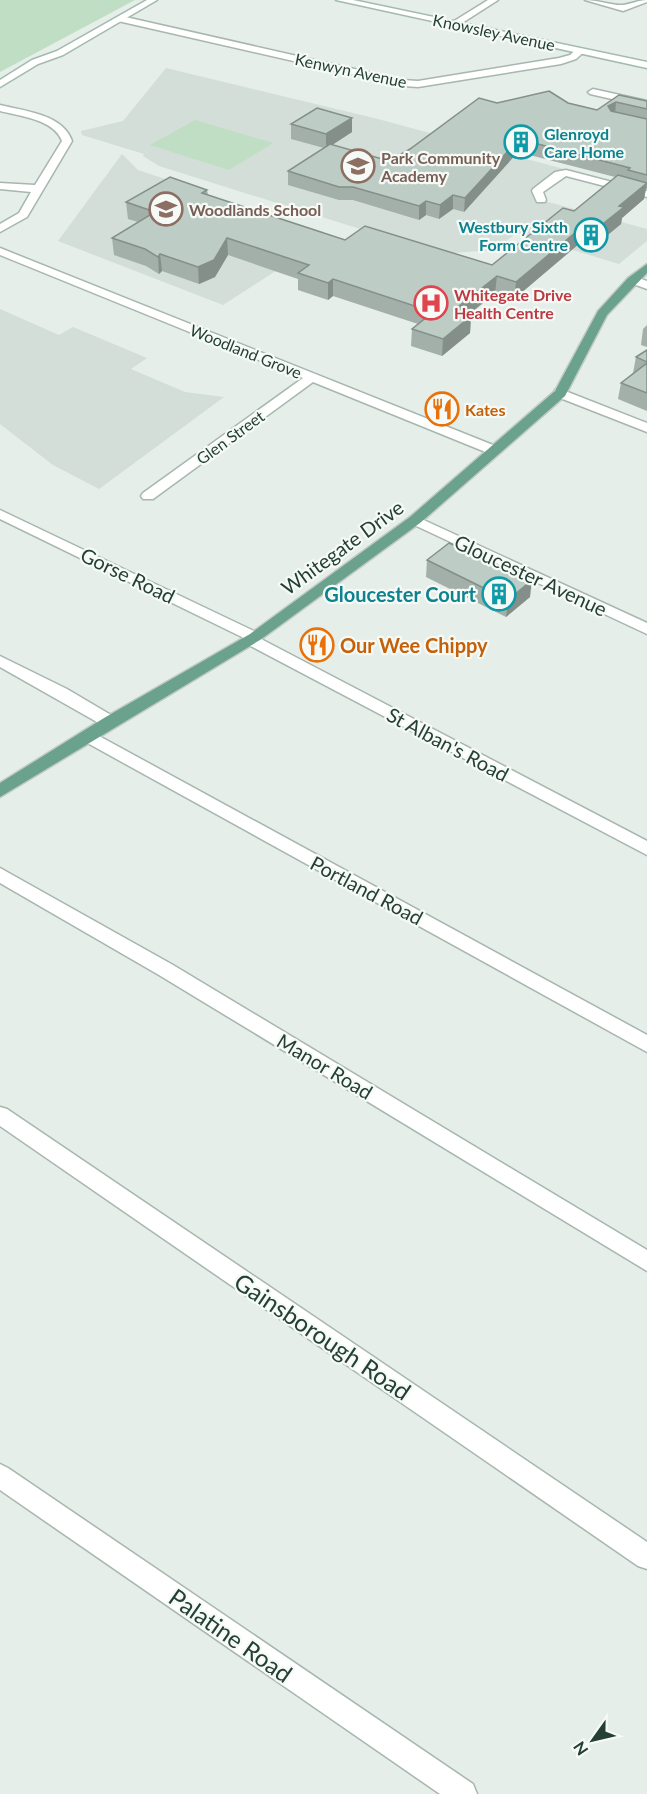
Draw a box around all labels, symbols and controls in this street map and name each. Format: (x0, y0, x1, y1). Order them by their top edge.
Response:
street label: Knowsley Avenue (431, 10, 557, 54)
street label: Kenwyn Avenue (293, 49, 409, 91)
building icon: Glenroyd Care Home (503, 124, 539, 160)
place label: Glenroyd Care Home (544, 124, 625, 161)
school or university icon: Park Community Academy (340, 148, 376, 184)
place label: Park Community Academy (380, 148, 501, 185)
school or university icon: Woodlands School (148, 191, 184, 227)
place label: Woodlands School (189, 200, 321, 219)
place label: Westbury Sixth Form Centre (458, 217, 568, 254)
building icon: Westbury Sixth Form Centre (573, 217, 609, 253)
hospital icon: Whitegate Drive Health Centre (413, 285, 449, 321)
place label: Whitegate Drive Health Centre (454, 285, 572, 322)
street label: Woodland Grove (187, 320, 305, 382)
restaurant icon: Kates (424, 391, 460, 427)
place label: Kates (465, 400, 505, 419)
street label: Glen Street (192, 406, 268, 468)
street label: Whitegate Drive (276, 495, 408, 599)
street label: Gloucester Avenue (451, 529, 611, 621)
street label: Gorse Road (77, 542, 179, 608)
building icon: Gloucester Court (481, 576, 517, 612)
place label: Gloucester Court (324, 582, 477, 606)
restaurant icon: Our Wee Chippy (299, 627, 335, 663)
place label: Our Wee Chippy (340, 633, 488, 657)
street label: St Alban's Road (383, 702, 513, 786)
street label: Portland Road (307, 850, 427, 930)
street label: Manor Road (273, 1028, 377, 1104)
street label: Gainsborough Road (229, 1266, 417, 1406)
street label: Palatine Road (164, 1582, 298, 1688)
north arrow (563, 1710, 623, 1770)
text: N (569, 1738, 591, 1759)

